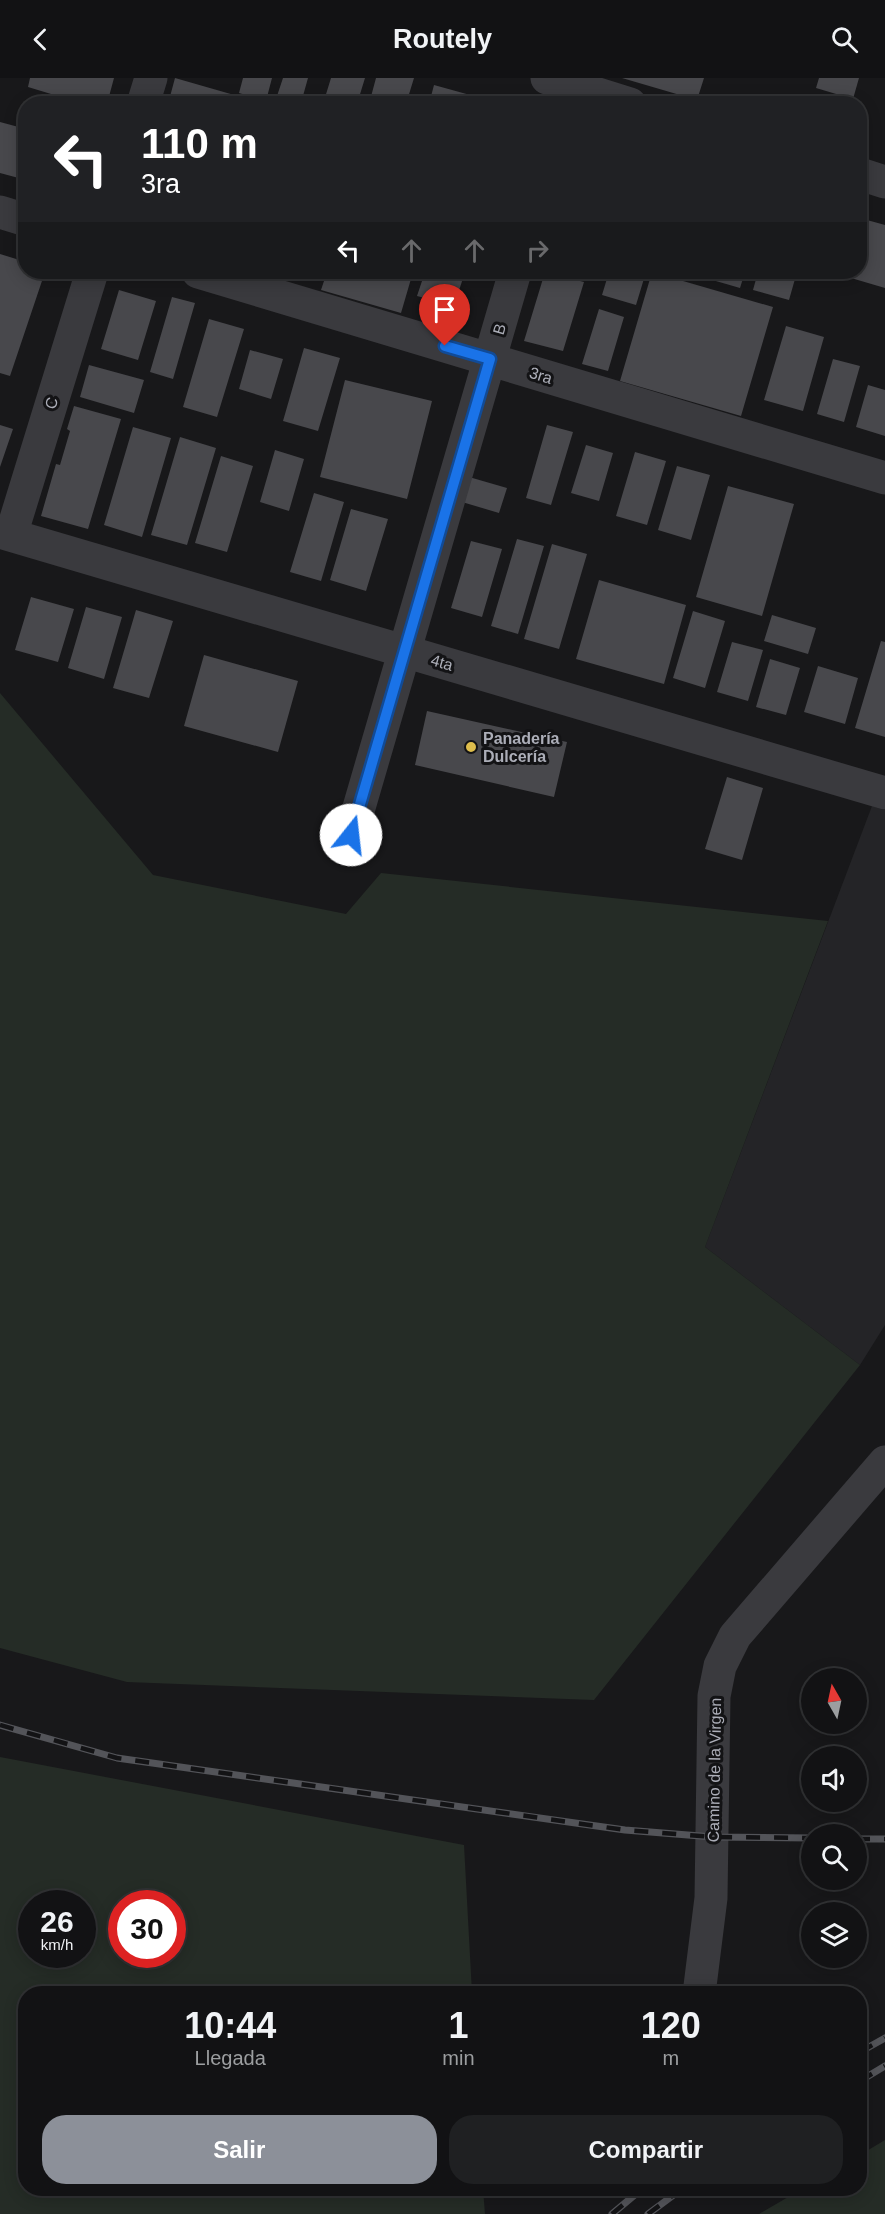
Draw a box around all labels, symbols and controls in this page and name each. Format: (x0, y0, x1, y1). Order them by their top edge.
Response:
icon: back (24, 23, 57, 56)
icon: search (828, 23, 861, 56)
text: Routely (393, 24, 492, 54)
icon: left (42, 120, 120, 198)
text: 110 m (141, 120, 258, 167)
text: 3ra (141, 169, 180, 199)
icon: left (332, 234, 365, 267)
icon: ahead (395, 234, 428, 267)
icon: ahead (458, 234, 491, 267)
icon: right (521, 234, 554, 267)
pin (419, 284, 470, 346)
icon: arrive (428, 293, 461, 326)
street label: B (490, 322, 509, 337)
street label: 3ra (527, 364, 554, 387)
street label: C (42, 395, 61, 411)
street label: 4ta (429, 651, 455, 674)
place label: Panadería Dulcería (483, 730, 560, 765)
marker: Panadería Dulcería (464, 740, 478, 754)
position arrow (319, 803, 383, 867)
north arrow (801, 1668, 867, 1734)
map controls (801, 1668, 867, 1968)
street label: Camino de la Virgen (705, 1698, 724, 1842)
button: sound (801, 1746, 867, 1812)
button: search (801, 1824, 867, 1890)
speed limit sign: 30 (108, 1890, 186, 1968)
button: layers (801, 1902, 867, 1968)
text: 26 (40, 1905, 74, 1938)
text: km/h (41, 1936, 73, 1953)
text: 10:44 (184, 2005, 276, 2046)
text: 1 (448, 2005, 468, 2046)
text: 120 (641, 2005, 701, 2046)
text: Llegada (195, 2047, 266, 2069)
text: min (442, 2047, 475, 2069)
text: m (662, 2047, 679, 2069)
button: Salir (42, 2115, 437, 2184)
button: Compartir (449, 2115, 843, 2184)

